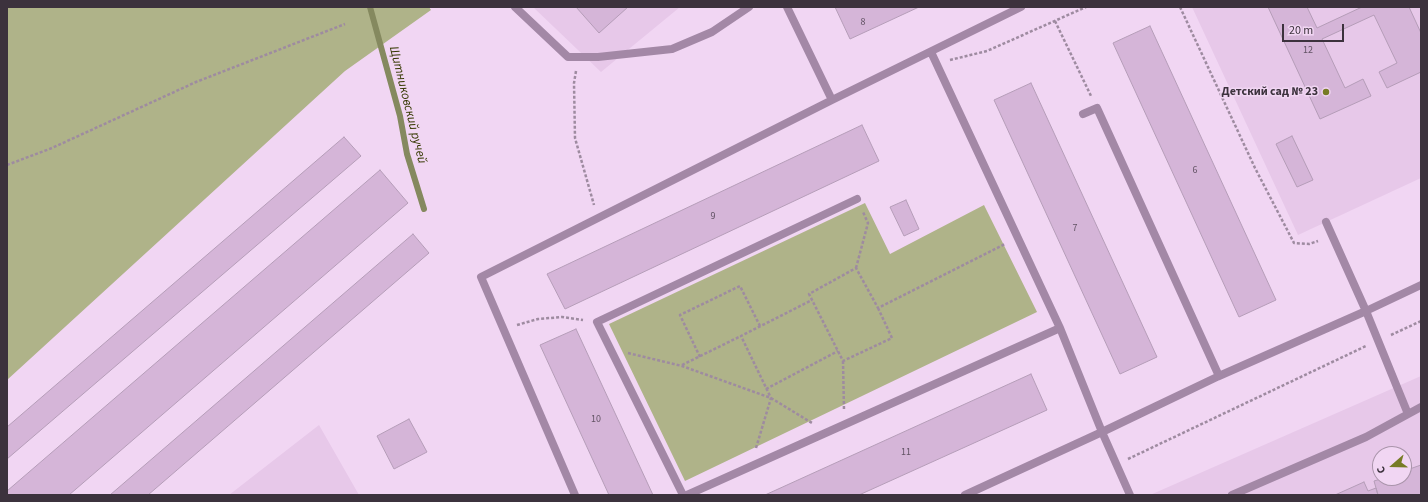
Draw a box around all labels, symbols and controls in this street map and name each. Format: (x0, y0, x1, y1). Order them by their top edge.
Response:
scale bar (1284, 16, 1346, 42)
house number: 8 (861, 17, 865, 29)
text: 20 m (1289, 22, 1313, 39)
water label: Щитниковский ручей (385, 45, 429, 165)
house number: 12 (1303, 45, 1313, 57)
place label: Детский сад № 23 (1222, 85, 1318, 99)
marker: Детский сад № 23 (1321, 87, 1331, 97)
house number: 6 (1193, 165, 1197, 177)
house number: 9 (711, 211, 715, 223)
house number: 7 (1073, 223, 1077, 235)
house number: 10 (591, 414, 601, 426)
north arrow (1372, 446, 1412, 486)
house number: 11 (901, 447, 911, 459)
text: С (1373, 464, 1389, 476)

